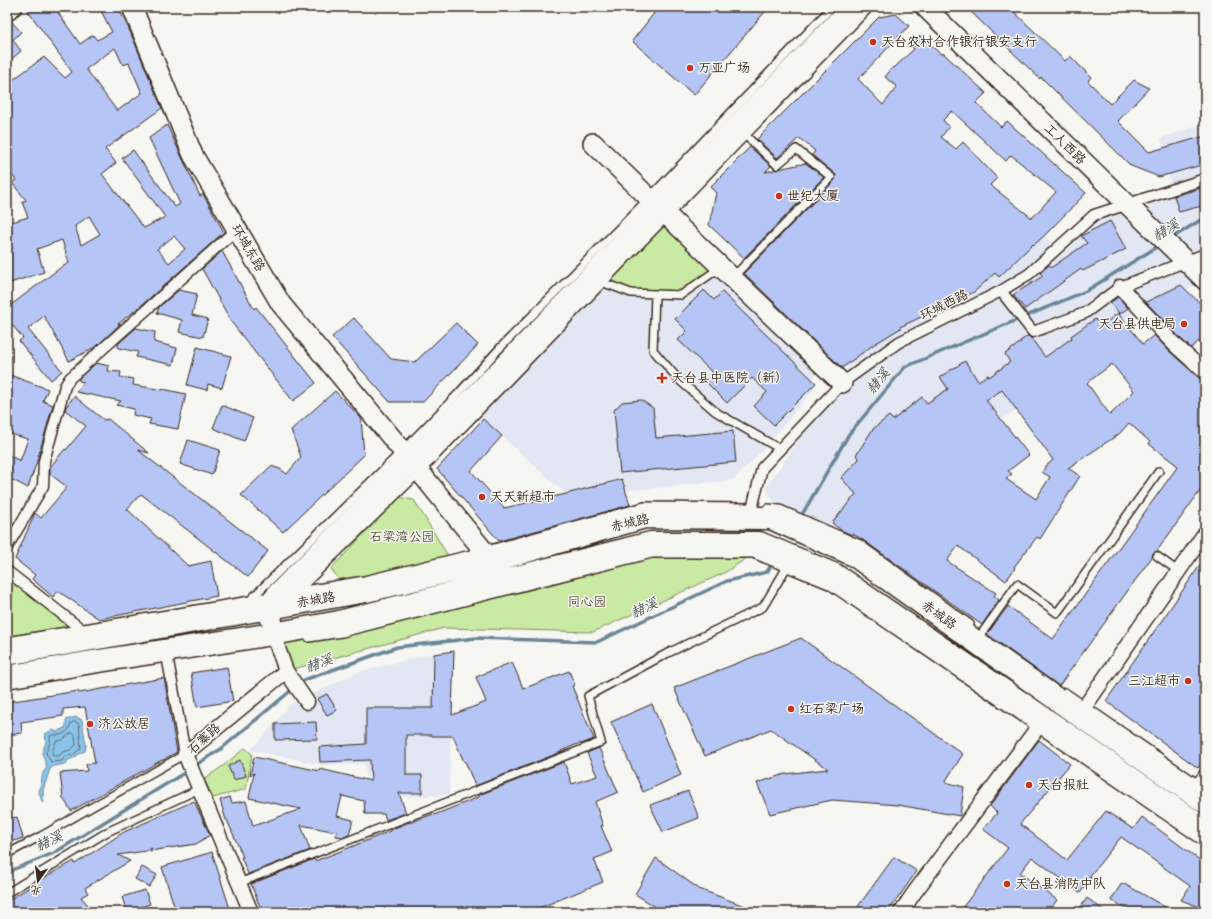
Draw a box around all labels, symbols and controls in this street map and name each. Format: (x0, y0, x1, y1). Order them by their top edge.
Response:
place label: 天台农村合作银行银安支行 (881, 34, 1037, 50)
marker: 天台农村合作银行银安支行 (868, 37, 878, 47)
place label: 万亚广场 (698, 60, 750, 76)
marker: 万亚广场 (685, 63, 695, 73)
street label: 工人西路 (1041, 120, 1089, 168)
place label: 世纪大厦 (787, 188, 839, 204)
marker: 世纪大厦 (774, 191, 784, 201)
water label: 赭溪 (1150, 215, 1183, 244)
street label: 环城东路 (228, 222, 268, 274)
street label: 环城西路 (917, 286, 971, 324)
place label: 天台县供电局 (1098, 316, 1176, 332)
marker: 天台县供电局 (1179, 319, 1189, 329)
water label: 赭溪 (863, 364, 894, 397)
place label: 天台县中医院（新） (671, 370, 788, 386)
marker: 天台县中医院（新） (656, 372, 668, 384)
place label: 天天新超市 (490, 489, 555, 505)
marker: 天天新超市 (477, 492, 487, 502)
street label: 赤城路 (609, 511, 651, 535)
park label: 石梁湾公园 (369, 529, 435, 545)
street label: 赤城路 (295, 589, 337, 611)
park label: 同心园 (567, 594, 607, 610)
water label: 赭溪 (628, 594, 661, 622)
street label: 赤城路 (919, 597, 959, 633)
water label: 赭溪 (303, 650, 336, 676)
place label: 三江超市 (1128, 673, 1180, 689)
marker: 三江超市 (1183, 676, 1193, 686)
place label: 红石梁广场 (799, 701, 864, 717)
marker: 红石梁广场 (786, 704, 796, 714)
place label: 济公故居 (98, 716, 150, 732)
marker: 济公故居 (85, 719, 95, 729)
street label: 石寨路 (184, 720, 224, 758)
place label: 天台报社 (1037, 777, 1089, 793)
marker: 天台报社 (1024, 780, 1034, 790)
water label: 赭溪 (33, 827, 66, 855)
north arrow (18, 861, 58, 901)
place label: 天台县消防中队 (1015, 876, 1106, 892)
marker: 天台县消防中队 (1002, 879, 1012, 889)
text: 北 (29, 883, 43, 898)

